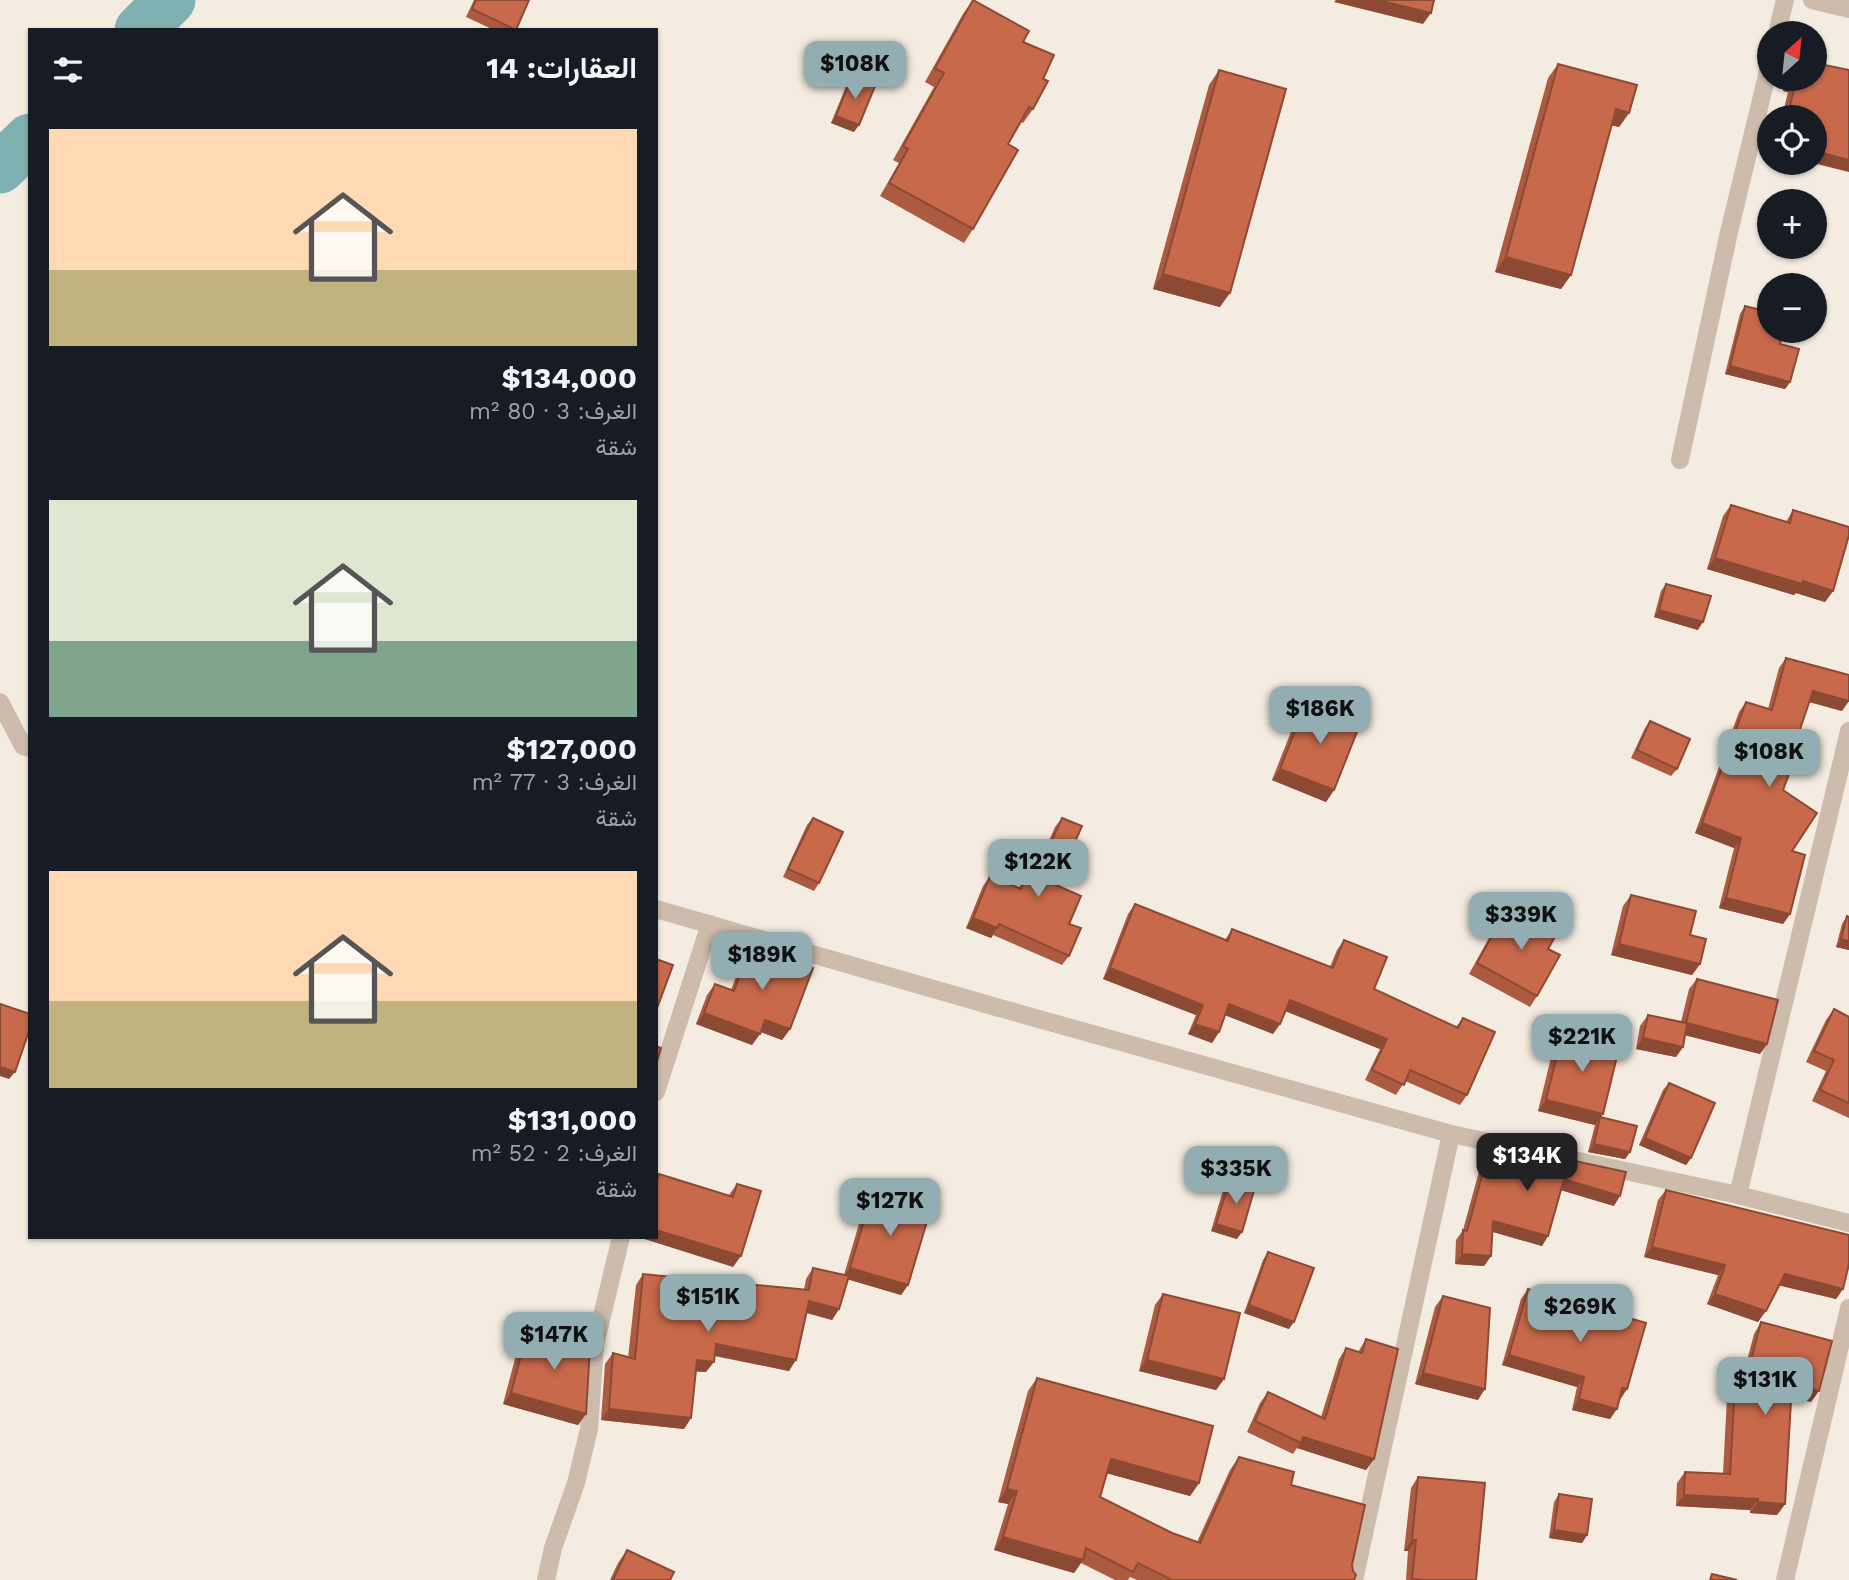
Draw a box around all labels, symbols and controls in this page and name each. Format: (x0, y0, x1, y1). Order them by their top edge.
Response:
north arrow (1757, 21, 1827, 91)
map controls (1757, 21, 1827, 343)
pin: $108K (806, 42, 904, 101)
text: العقارات: 14 (486, 50, 637, 85)
text: $108K (820, 50, 890, 77)
icon: filters (49, 51, 87, 89)
button: locate (1757, 105, 1827, 175)
icon: home (280, 174, 406, 300)
button: + (1757, 189, 1827, 259)
button: − (1757, 273, 1827, 343)
text: $134,000 (501, 360, 637, 395)
text: الغرف: 3 · 80 m² (469, 398, 637, 425)
text: شقة (595, 434, 637, 461)
icon: home (280, 545, 406, 671)
pin: $186K (1271, 686, 1369, 746)
text: $186K (1285, 695, 1355, 722)
pin: $108K (1720, 730, 1818, 789)
text: $127,000 (506, 731, 637, 766)
text: $108K (1734, 738, 1804, 765)
text: الغرف: 3 · 77 m² (472, 769, 637, 796)
text: شقة (595, 805, 637, 832)
pin: $122K (989, 839, 1087, 899)
text: $122K (1004, 848, 1072, 875)
pin: $339K (1472, 892, 1570, 952)
text: $339K (1485, 901, 1557, 928)
icon: home (280, 916, 406, 1042)
pin: $189K (713, 932, 811, 992)
text: $189K (727, 941, 797, 968)
pin: $221K (1533, 1014, 1631, 1074)
text: $221K (1548, 1023, 1616, 1050)
text: $131,000 (508, 1102, 637, 1137)
pin: $134K (1478, 1134, 1576, 1193)
text: الغرف: 2 · 52 m² (471, 1140, 637, 1167)
text: $134K (1492, 1142, 1562, 1169)
pin: $335K (1187, 1146, 1285, 1206)
text: $335K (1200, 1155, 1272, 1182)
text: شقة (595, 1176, 637, 1203)
pin: $127K (841, 1178, 939, 1238)
text: $127K (856, 1187, 924, 1214)
pin: $151K (659, 1274, 757, 1334)
text: $151K (676, 1283, 740, 1310)
pin: $269K (1531, 1284, 1629, 1344)
text: $269K (1544, 1293, 1616, 1320)
pin: $147K (505, 1312, 603, 1372)
text: $147K (520, 1321, 588, 1348)
pin: $131K (1716, 1358, 1814, 1417)
text: $131K (1733, 1366, 1797, 1393)

